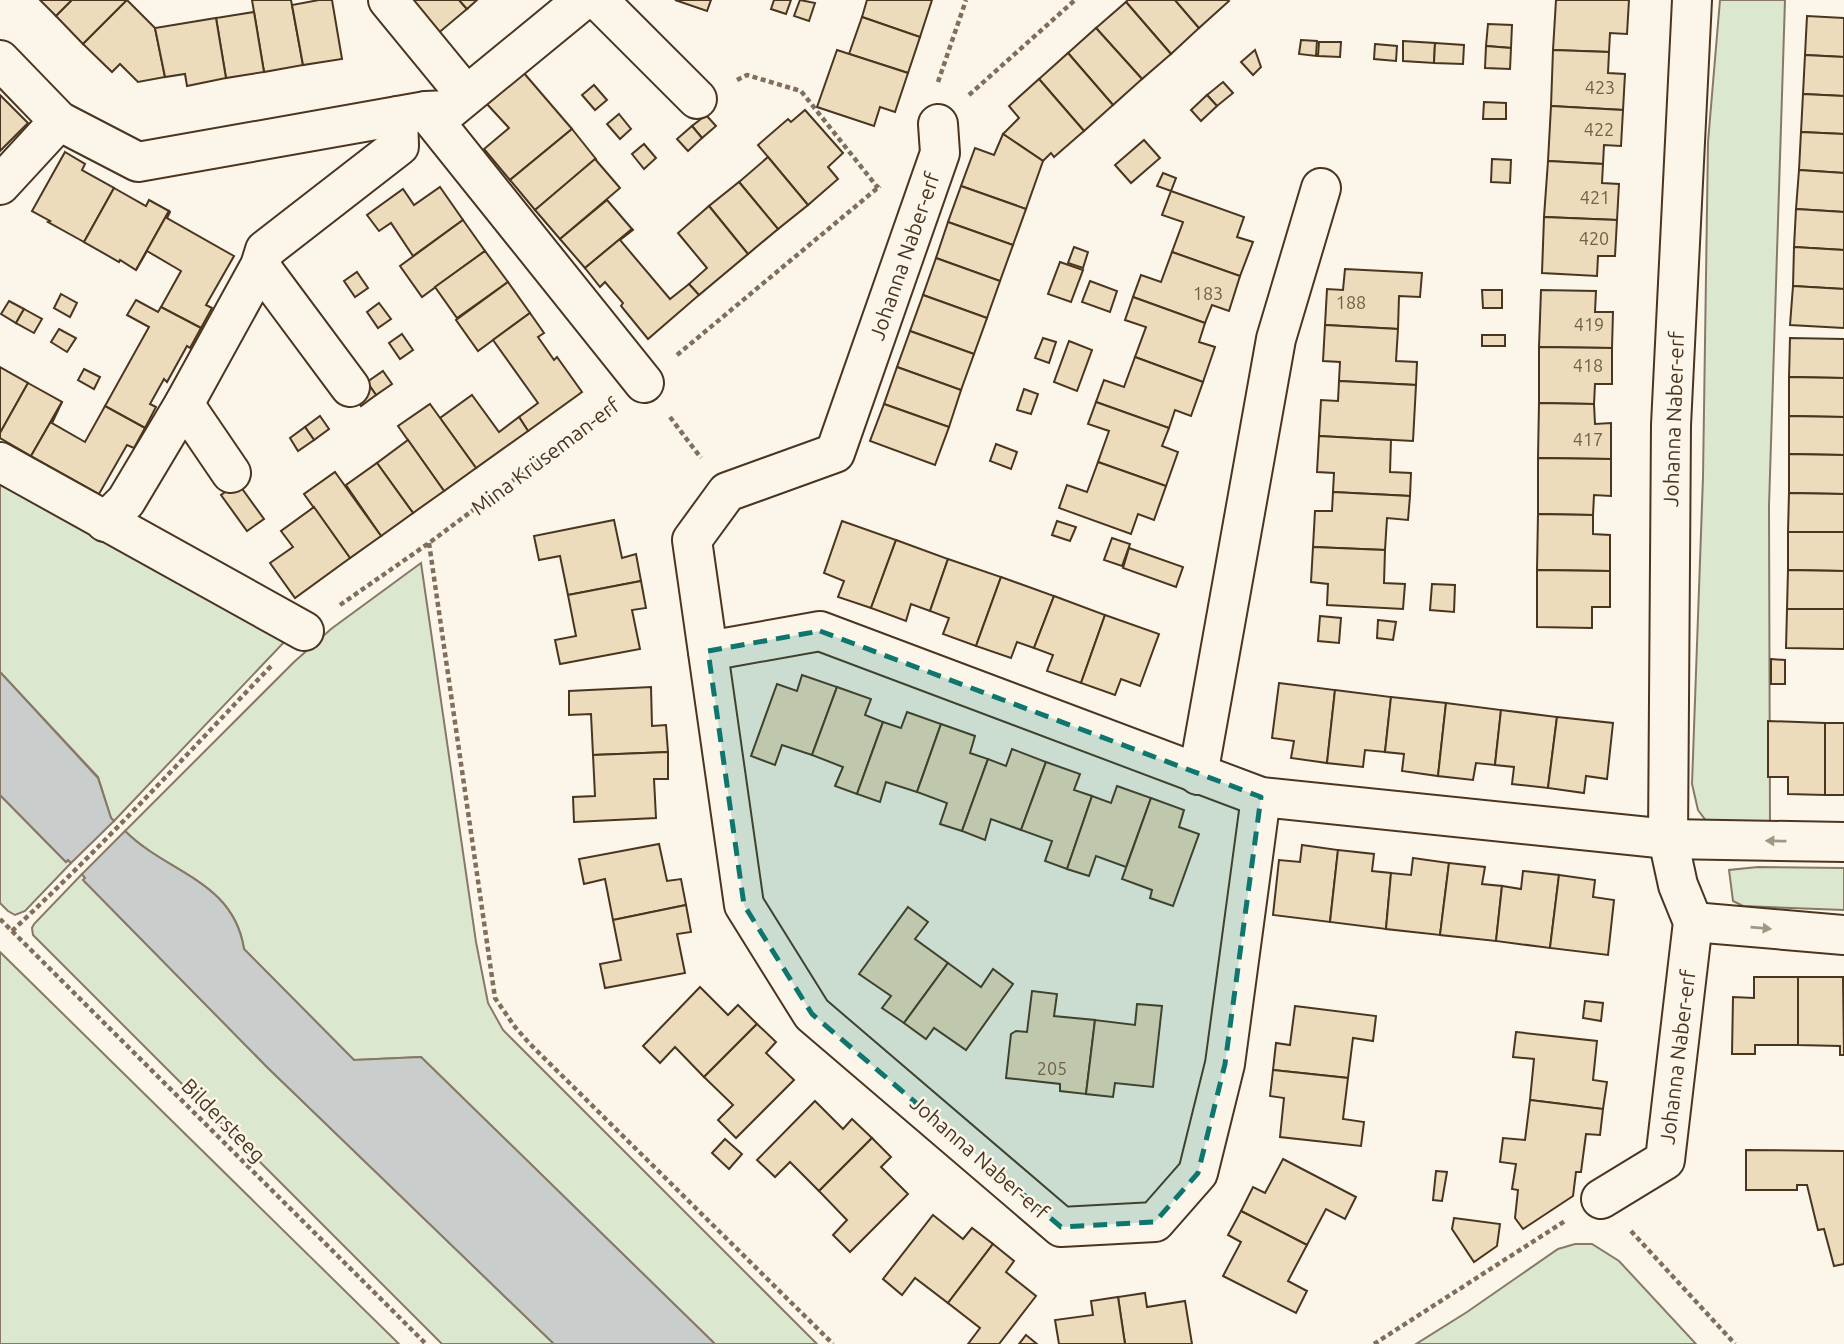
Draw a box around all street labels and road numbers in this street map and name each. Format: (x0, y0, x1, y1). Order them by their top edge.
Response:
street label: Johanna Naber-erf (864, 168, 944, 343)
street label: Johanna Naber-erf (1658, 330, 1688, 507)
street label: Mina Krüseman-erf (466, 392, 624, 519)
street label: Johanna Naber-erf (1654, 967, 1700, 1146)
street label: Bildersteeg (177, 1073, 271, 1167)
street label: Johanna Naber-erf (906, 1090, 1055, 1224)

